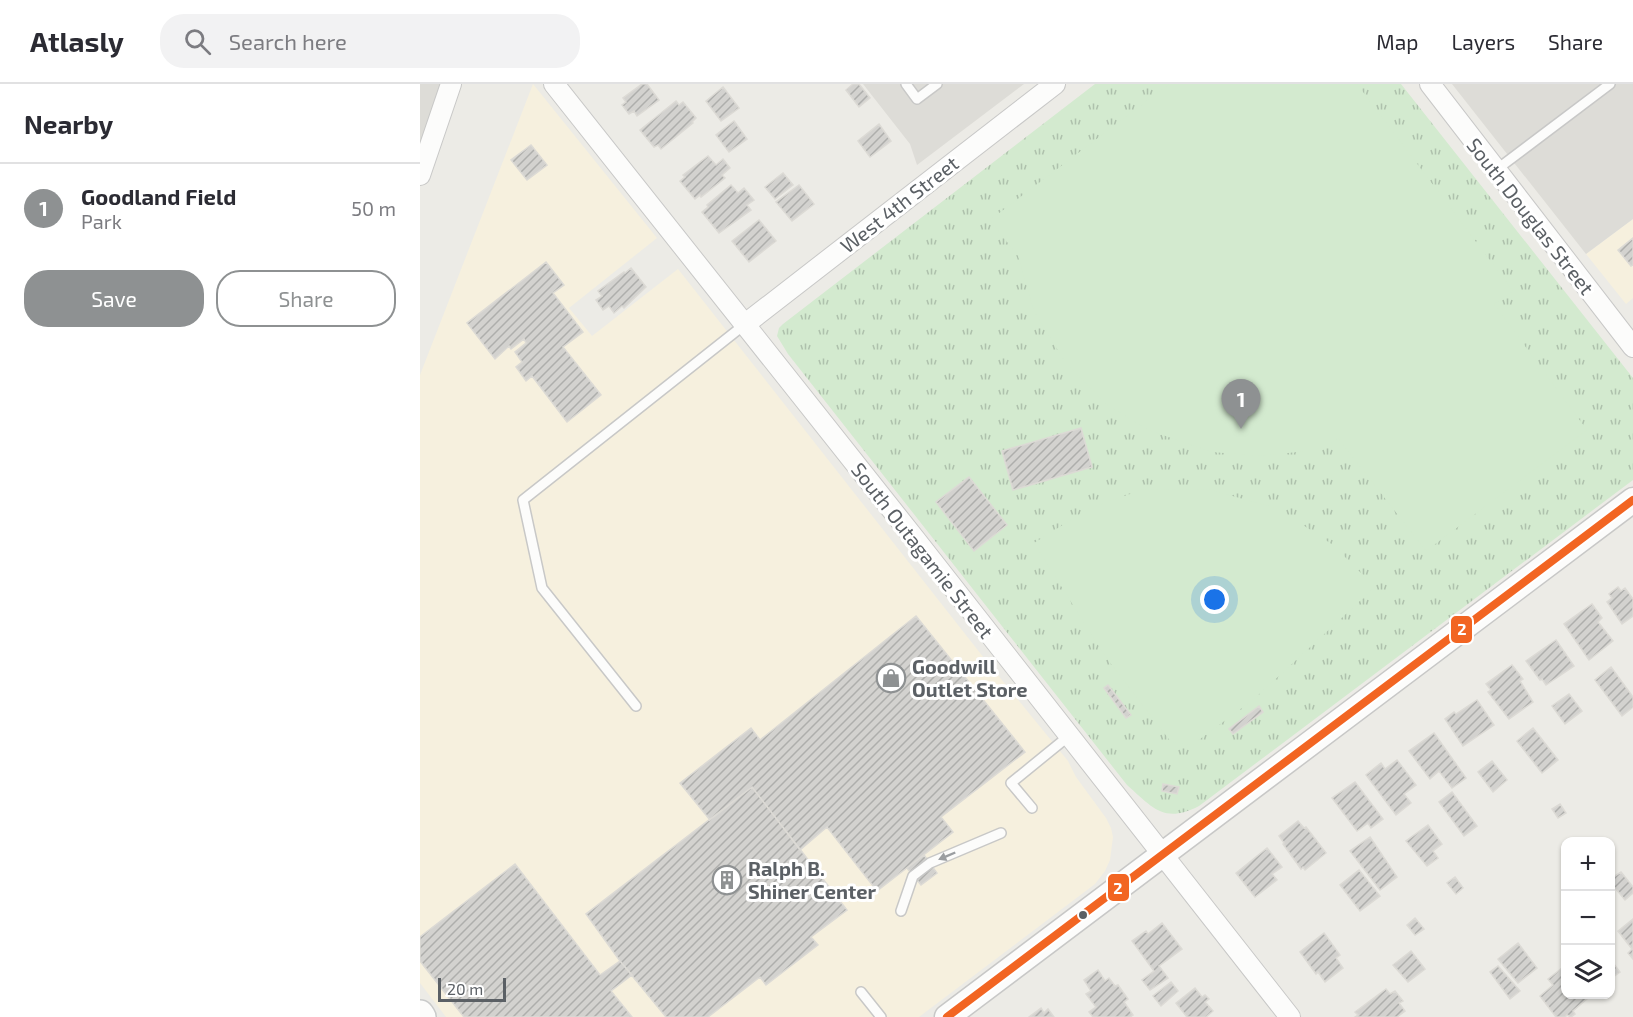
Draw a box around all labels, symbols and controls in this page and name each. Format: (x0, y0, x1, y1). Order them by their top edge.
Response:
search box (160, 14, 580, 68)
text: Atlasly (30, 24, 124, 58)
icon: search (181, 25, 214, 58)
text: Search here (229, 28, 347, 54)
text: Map (1376, 29, 1418, 54)
text: Layers (1451, 29, 1515, 54)
text: Share (1548, 29, 1603, 54)
text: Nearby (24, 108, 113, 139)
street label: South Douglas Street (1462, 133, 1600, 299)
street label: West 4th Street (835, 150, 963, 258)
text: Goodland Field (81, 183, 236, 209)
text: 1 (39, 196, 48, 220)
text: 50 m (351, 196, 396, 220)
text: Park (81, 209, 122, 233)
button: Save (24, 270, 204, 327)
button: Share (216, 270, 396, 327)
pin: 1 (1222, 380, 1260, 429)
street label: South Outagamie Street (847, 457, 999, 643)
your location (1200, 585, 1229, 614)
line badge: 2 (1450, 615, 1473, 644)
text: 2 (1457, 619, 1467, 638)
place label: Goodwill Outlet Store (912, 654, 1028, 701)
shop icon: Goodwill Outlet Store (875, 662, 907, 694)
map controls (1561, 837, 1615, 999)
button: + (1561, 837, 1615, 891)
one-way arrow (937, 851, 955, 861)
place label: Ralph B. Shiner Center (748, 856, 877, 903)
building icon: Ralph B. Shiner Center (711, 864, 743, 896)
line badge: 2 (1107, 873, 1130, 902)
text: 2 (1113, 878, 1123, 897)
button: − (1561, 891, 1615, 945)
unlabelled marker (1077, 909, 1089, 921)
button: layers (1561, 945, 1615, 999)
scale bar (438, 975, 506, 1002)
text: 20 m (447, 979, 483, 998)

